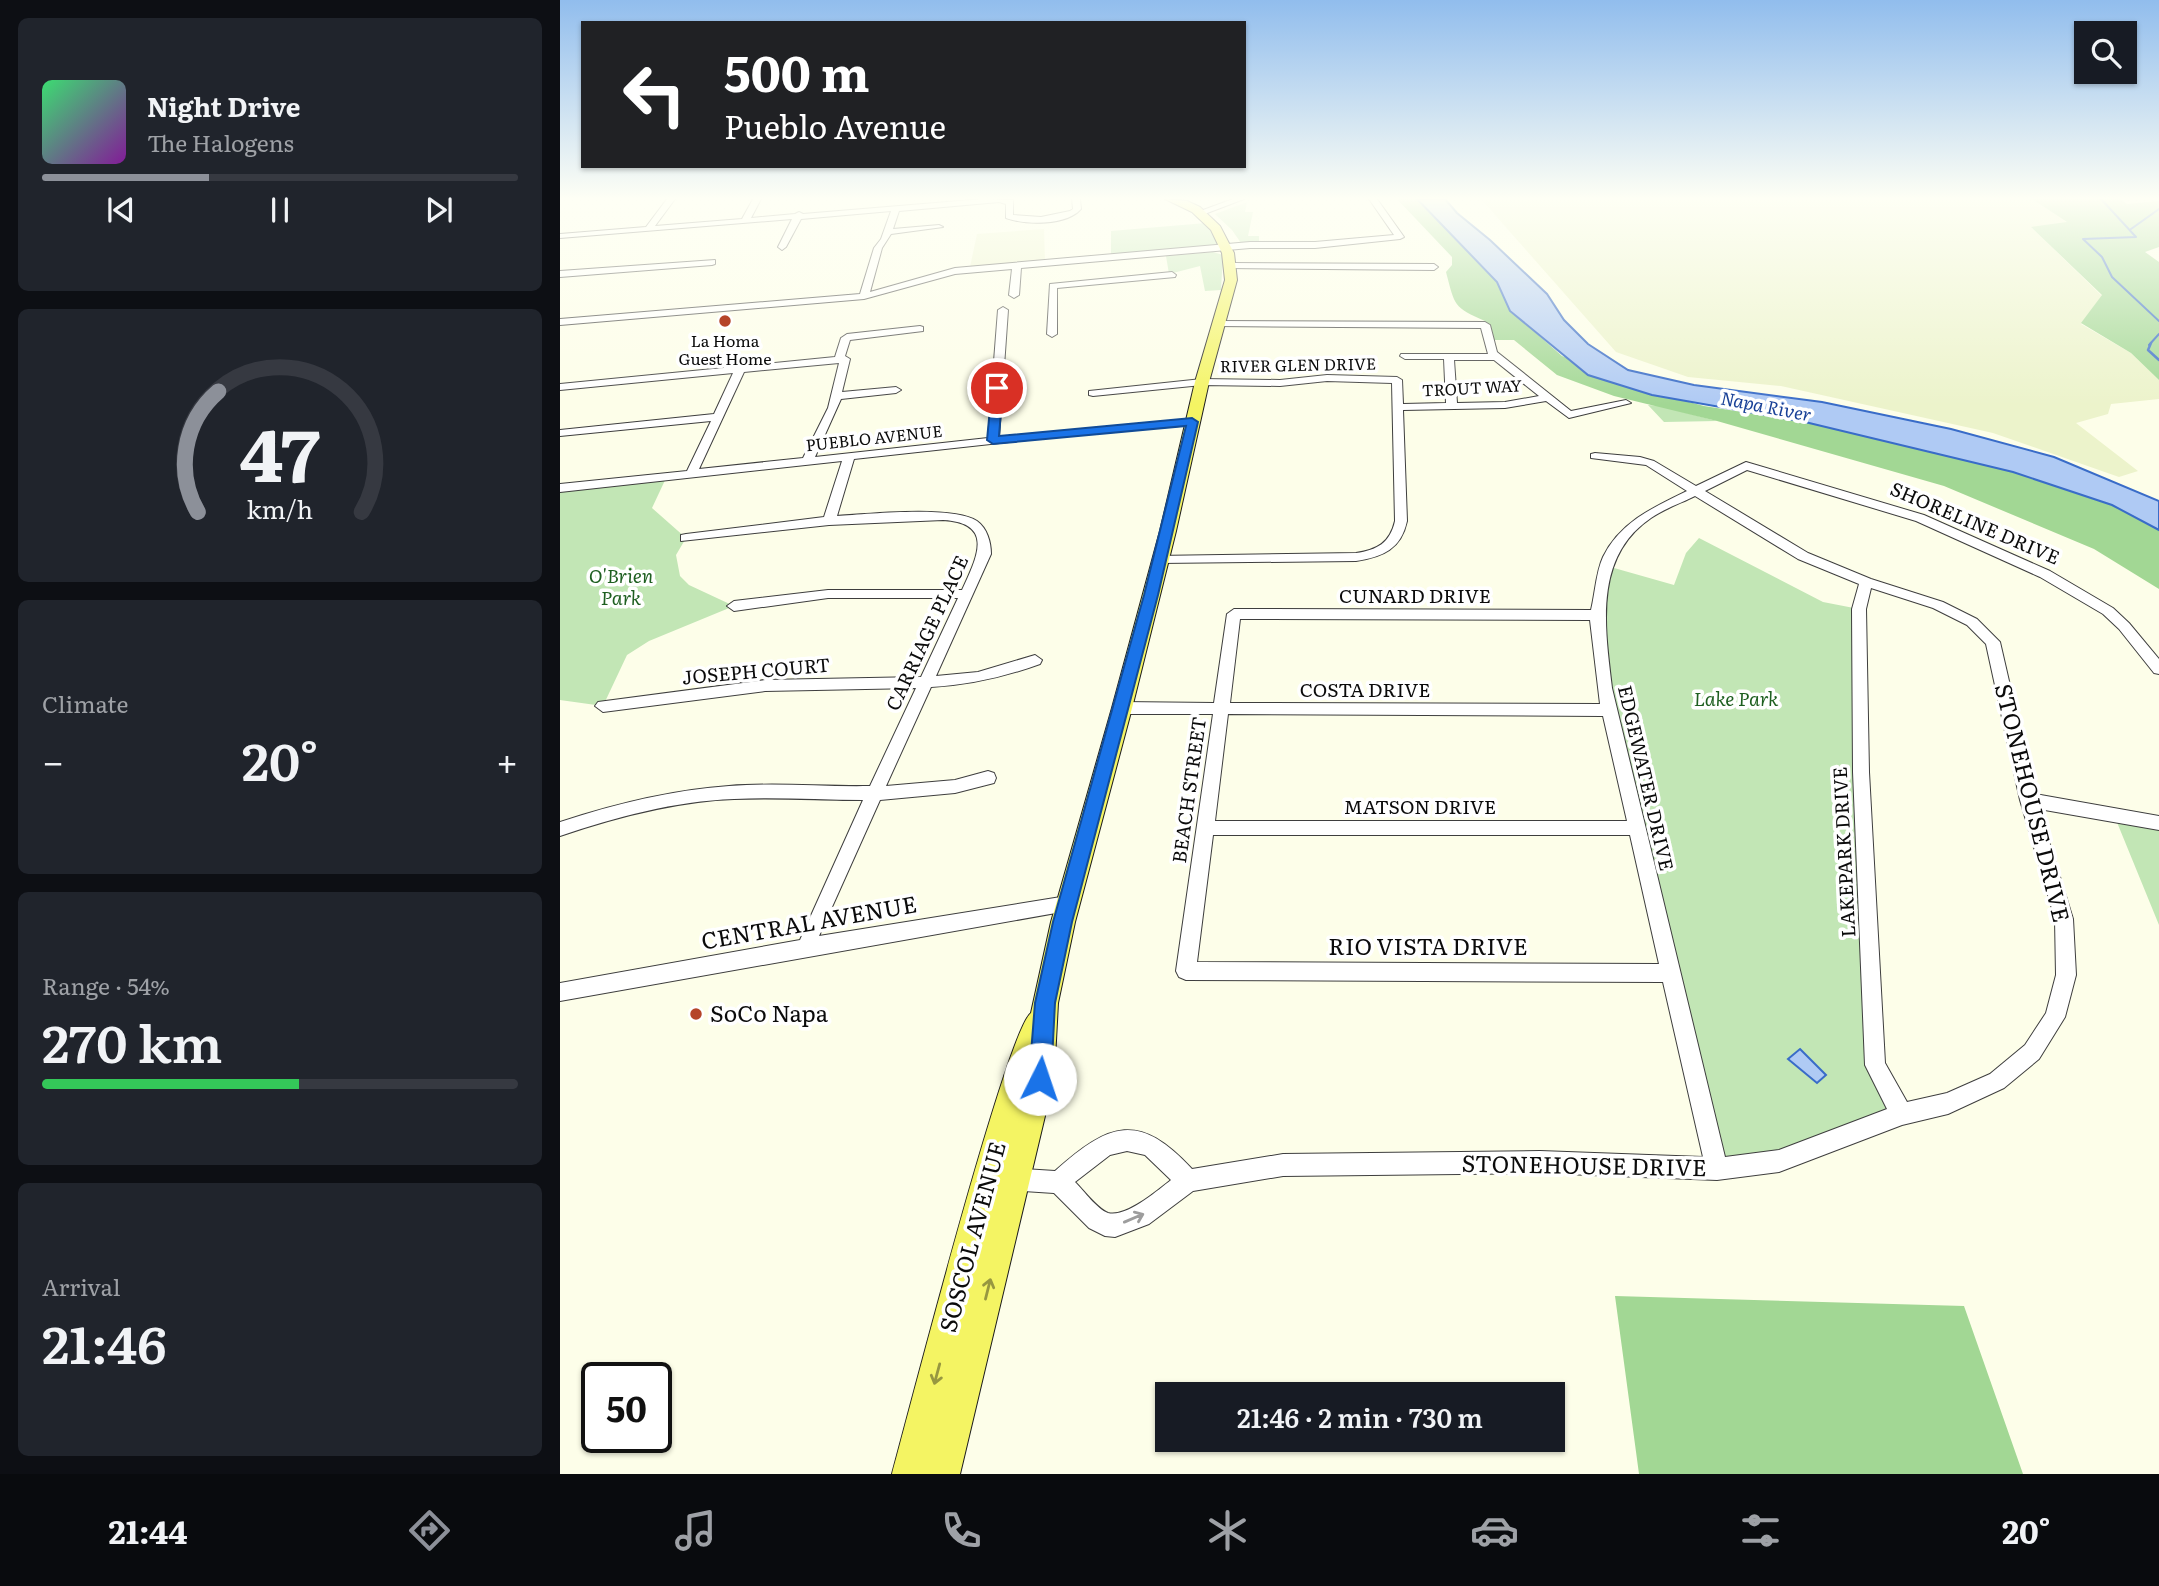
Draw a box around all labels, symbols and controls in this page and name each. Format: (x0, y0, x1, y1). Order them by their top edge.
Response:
map controls (2074, 21, 2137, 84)
button: search (2074, 21, 2137, 84)
text: 500 m (724, 34, 870, 107)
icon: left (609, 49, 700, 140)
text: Night Drive (147, 86, 301, 125)
text: Pueblo Avenue (724, 101, 946, 149)
text: The Halogens (147, 125, 294, 159)
icon: previous (102, 191, 140, 229)
icon: pause (261, 191, 299, 229)
icon: next (420, 191, 458, 229)
marker: La Homa Guest Home (717, 313, 733, 329)
place label: La Homa Guest Home (678, 328, 772, 370)
street label: RIVER GLEN DRIVE (1220, 351, 1376, 377)
pin (967, 358, 1027, 418)
icon: arrive (978, 369, 1016, 407)
street label: TROUT WAY (1421, 372, 1523, 402)
water label: Napa River (1719, 384, 1814, 428)
text: 47 (240, 396, 321, 504)
street label: PUEBLO AVENUE (804, 418, 943, 456)
street label: SHORELINE DRIVE (1886, 474, 2064, 570)
text: km/h (247, 490, 313, 527)
street label: CARRIAGE PLACE (878, 550, 974, 715)
park label: O'Brien Park (589, 561, 654, 611)
street label: CUNARD DRIVE (1339, 581, 1491, 609)
street label: JOSEPH COURT (681, 650, 831, 690)
street label: COSTA DRIVE (1300, 675, 1430, 703)
street label: STONEHOUSE DRIVE (1988, 680, 2080, 925)
street label: EDGEWATER DRIVE (1612, 682, 1682, 873)
park label: Lake Park (1694, 684, 1779, 712)
text: Climate (42, 686, 128, 720)
street label: BEACH STREET (1164, 715, 1212, 865)
text: 20° (242, 720, 318, 797)
text: − (42, 731, 64, 788)
text: + (496, 731, 518, 788)
street label: LAKEPARK DRIVE (1825, 766, 1861, 938)
street label: MATSON DRIVE (1344, 792, 1496, 820)
street label: CENTRAL AVENUE (698, 885, 919, 957)
street label: RIO VISTA DRIVE (1328, 928, 1528, 962)
text: Range · 54% (42, 968, 170, 1002)
place label: SoCo Napa (710, 995, 829, 1029)
text: 270 km (42, 1002, 223, 1079)
marker: SoCo Napa (688, 1006, 704, 1022)
position arrow (1003, 1042, 1077, 1116)
street label: SOSCOL AVENUE (929, 1137, 1013, 1336)
street label: STONEHOUSE DRIVE (1461, 1145, 1707, 1183)
one-way arrow (1122, 1211, 1144, 1224)
text: Arrival (42, 1269, 121, 1303)
one-way arrow (982, 1278, 995, 1301)
text: 21:46 (42, 1303, 167, 1380)
speed limit sign: 50 (581, 1362, 672, 1453)
one-way arrow (930, 1362, 943, 1384)
text: 21:46 · 2 min · 730 m (1237, 1397, 1483, 1436)
text: 21:44 (109, 1506, 188, 1554)
icon: directions (405, 1506, 454, 1555)
icon: music (671, 1506, 720, 1555)
icon: phone (937, 1506, 986, 1555)
icon: climate (1203, 1506, 1252, 1555)
icon: car (1470, 1506, 1519, 1555)
icon: filters (1736, 1506, 1785, 1555)
text: 20° (2002, 1506, 2050, 1554)

